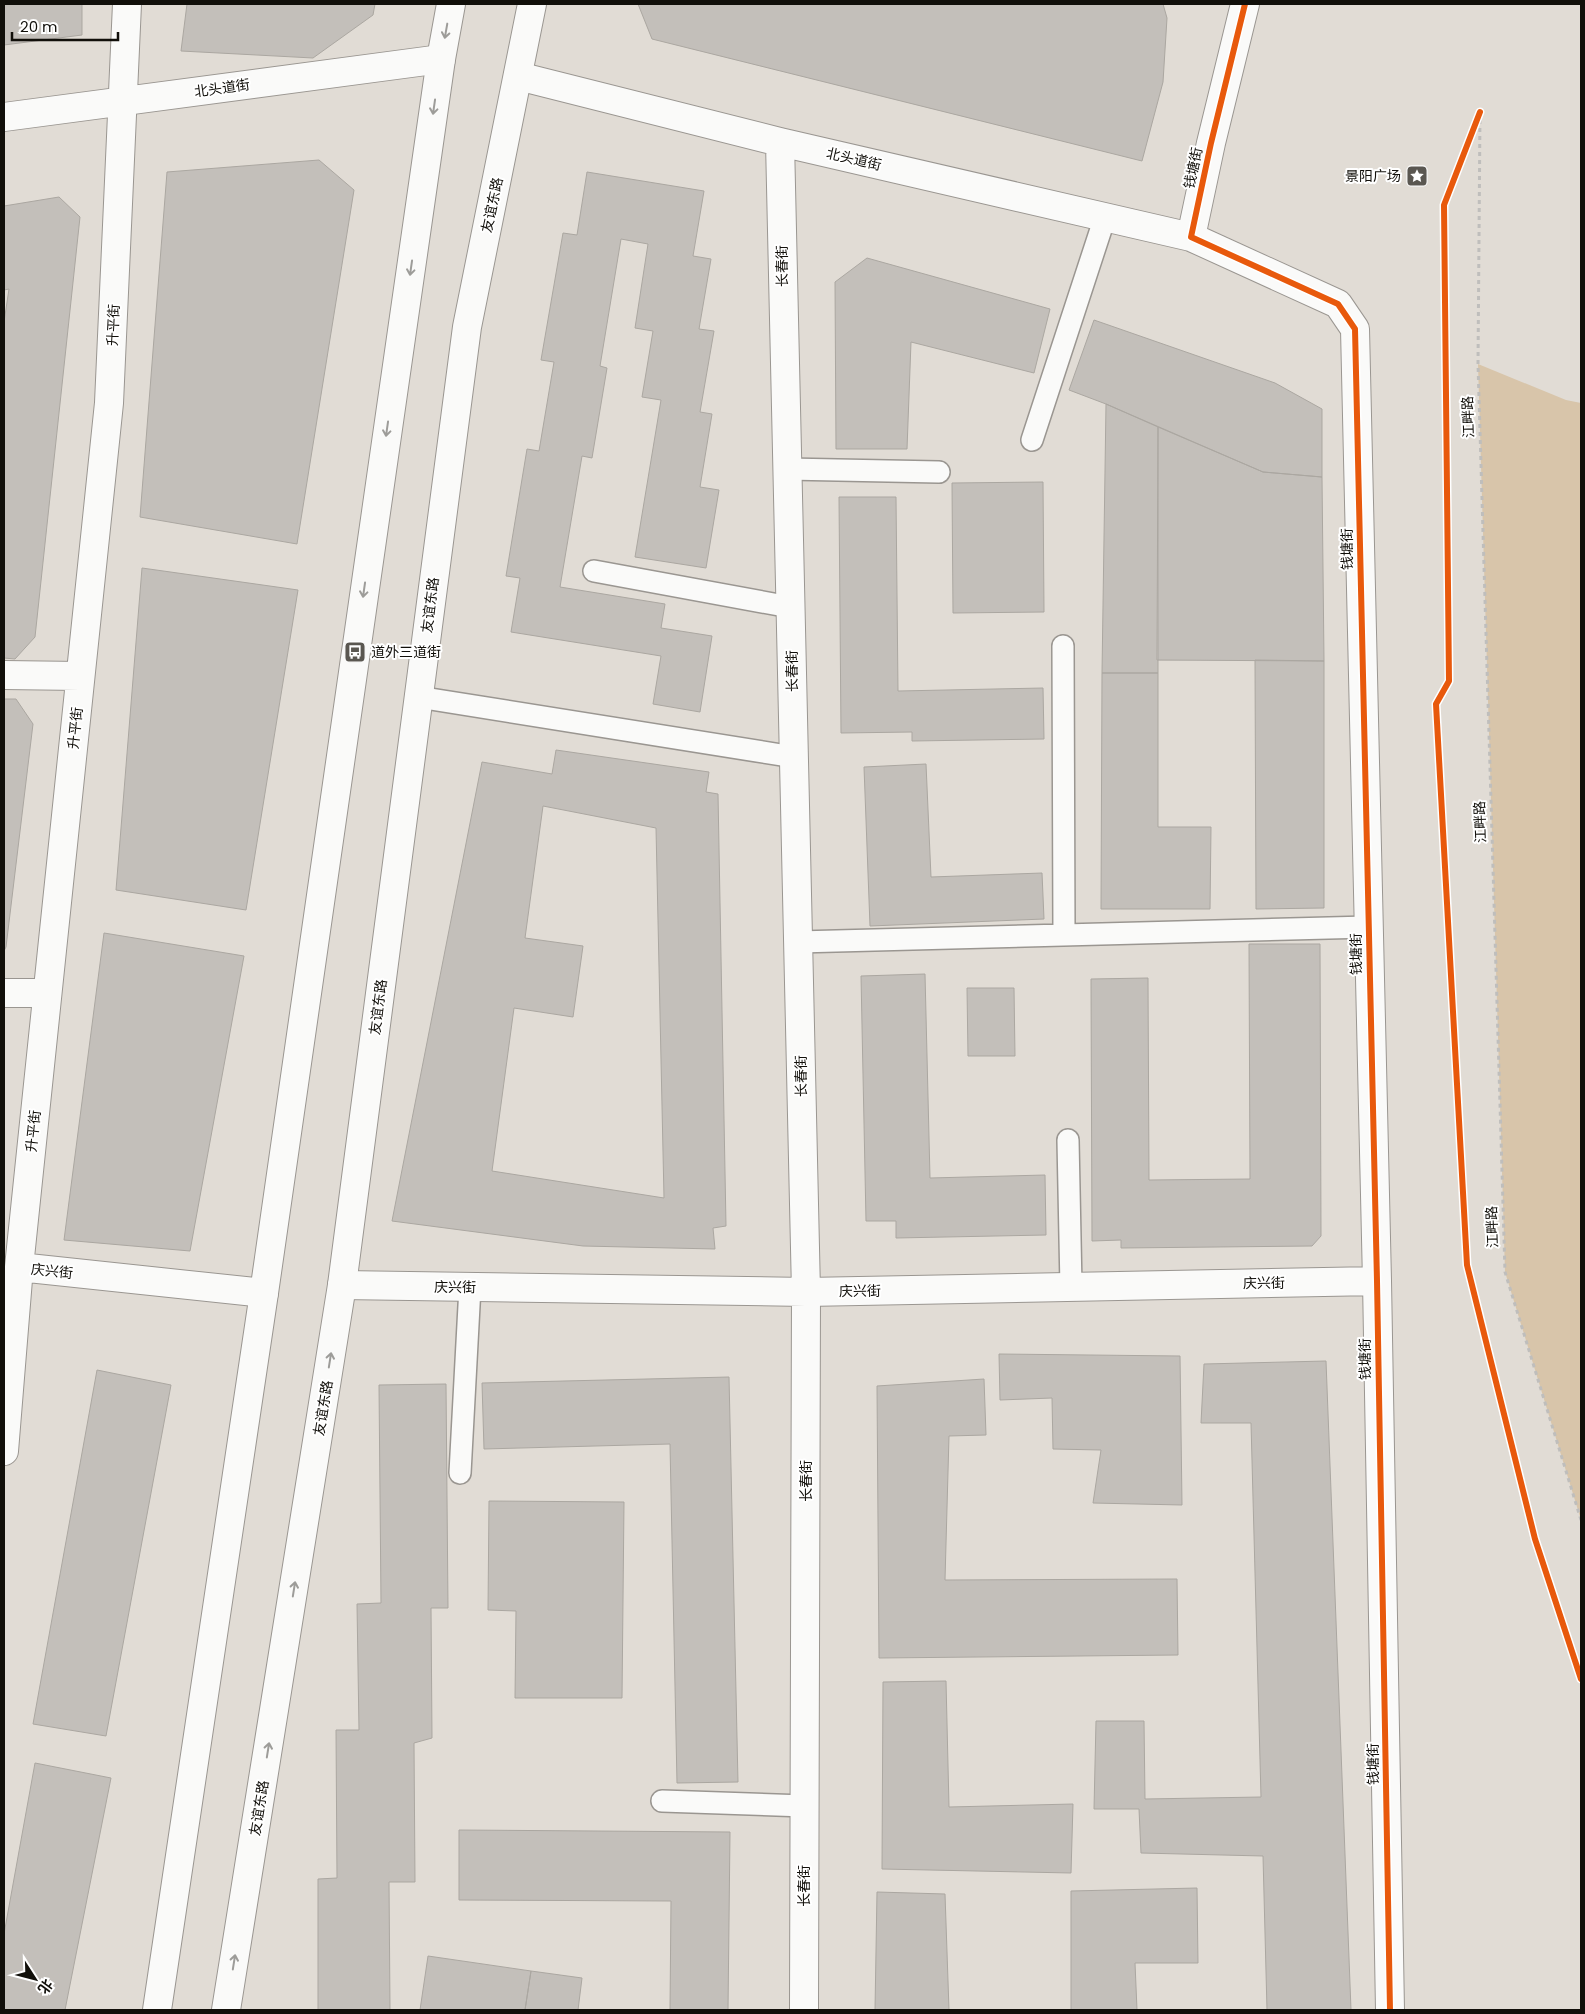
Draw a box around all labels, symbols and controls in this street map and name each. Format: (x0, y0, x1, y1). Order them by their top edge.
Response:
scale bar (12, 10, 119, 42)
text: 20 m (20, 16, 58, 37)
one-way arrow (441, 23, 450, 39)
street label: 北头道街 (193, 74, 251, 102)
one-way arrow (429, 99, 439, 115)
street label: 北头道街 (824, 143, 884, 175)
street label: 钱塘街 (1179, 145, 1207, 191)
place icon: 景阳广场 (1405, 164, 1429, 188)
place label: 景阳广场 (1345, 166, 1401, 186)
street label: 友谊东路 (476, 176, 508, 234)
street label: 长春街 (772, 245, 792, 287)
one-way arrow (405, 260, 415, 276)
street label: 升平街 (102, 304, 124, 346)
street label: 江畔路 (1457, 396, 1479, 438)
one-way arrow (382, 421, 392, 437)
street label: 钱塘街 (1337, 528, 1357, 570)
street label: 友谊东路 (417, 576, 443, 634)
one-way arrow (359, 581, 369, 597)
bus stop icon: 道外三道街 (343, 640, 367, 664)
place label: 道外三道街 (371, 642, 441, 662)
street label: 长春街 (782, 650, 802, 692)
street label: 升平街 (63, 706, 87, 750)
street label: 江畔路 (1469, 801, 1491, 843)
street label: 钱塘街 (1346, 933, 1366, 975)
street label: 友谊东路 (365, 978, 391, 1036)
street label: 长春街 (791, 1055, 811, 1097)
street label: 升平街 (21, 1109, 45, 1153)
street label: 江畔路 (1481, 1206, 1503, 1248)
street label: 庆兴街 (30, 1259, 74, 1283)
street label: 庆兴街 (1243, 1273, 1285, 1293)
street label: 庆兴街 (434, 1277, 476, 1297)
street label: 庆兴街 (839, 1281, 881, 1301)
street label: 钱塘街 (1355, 1338, 1375, 1380)
one-way arrow (326, 1352, 336, 1368)
street label: 友谊东路 (309, 1379, 337, 1437)
street label: 长春街 (796, 1460, 816, 1502)
one-way arrow (289, 1582, 299, 1598)
one-way arrow (263, 1742, 273, 1758)
street label: 钱塘街 (1363, 1743, 1383, 1785)
street label: 友谊东路 (245, 1779, 273, 1837)
street label: 长春街 (794, 1865, 814, 1907)
north arrow (10, 1954, 60, 2004)
one-way arrow (229, 1954, 239, 1970)
text: 北 (33, 1975, 58, 1998)

